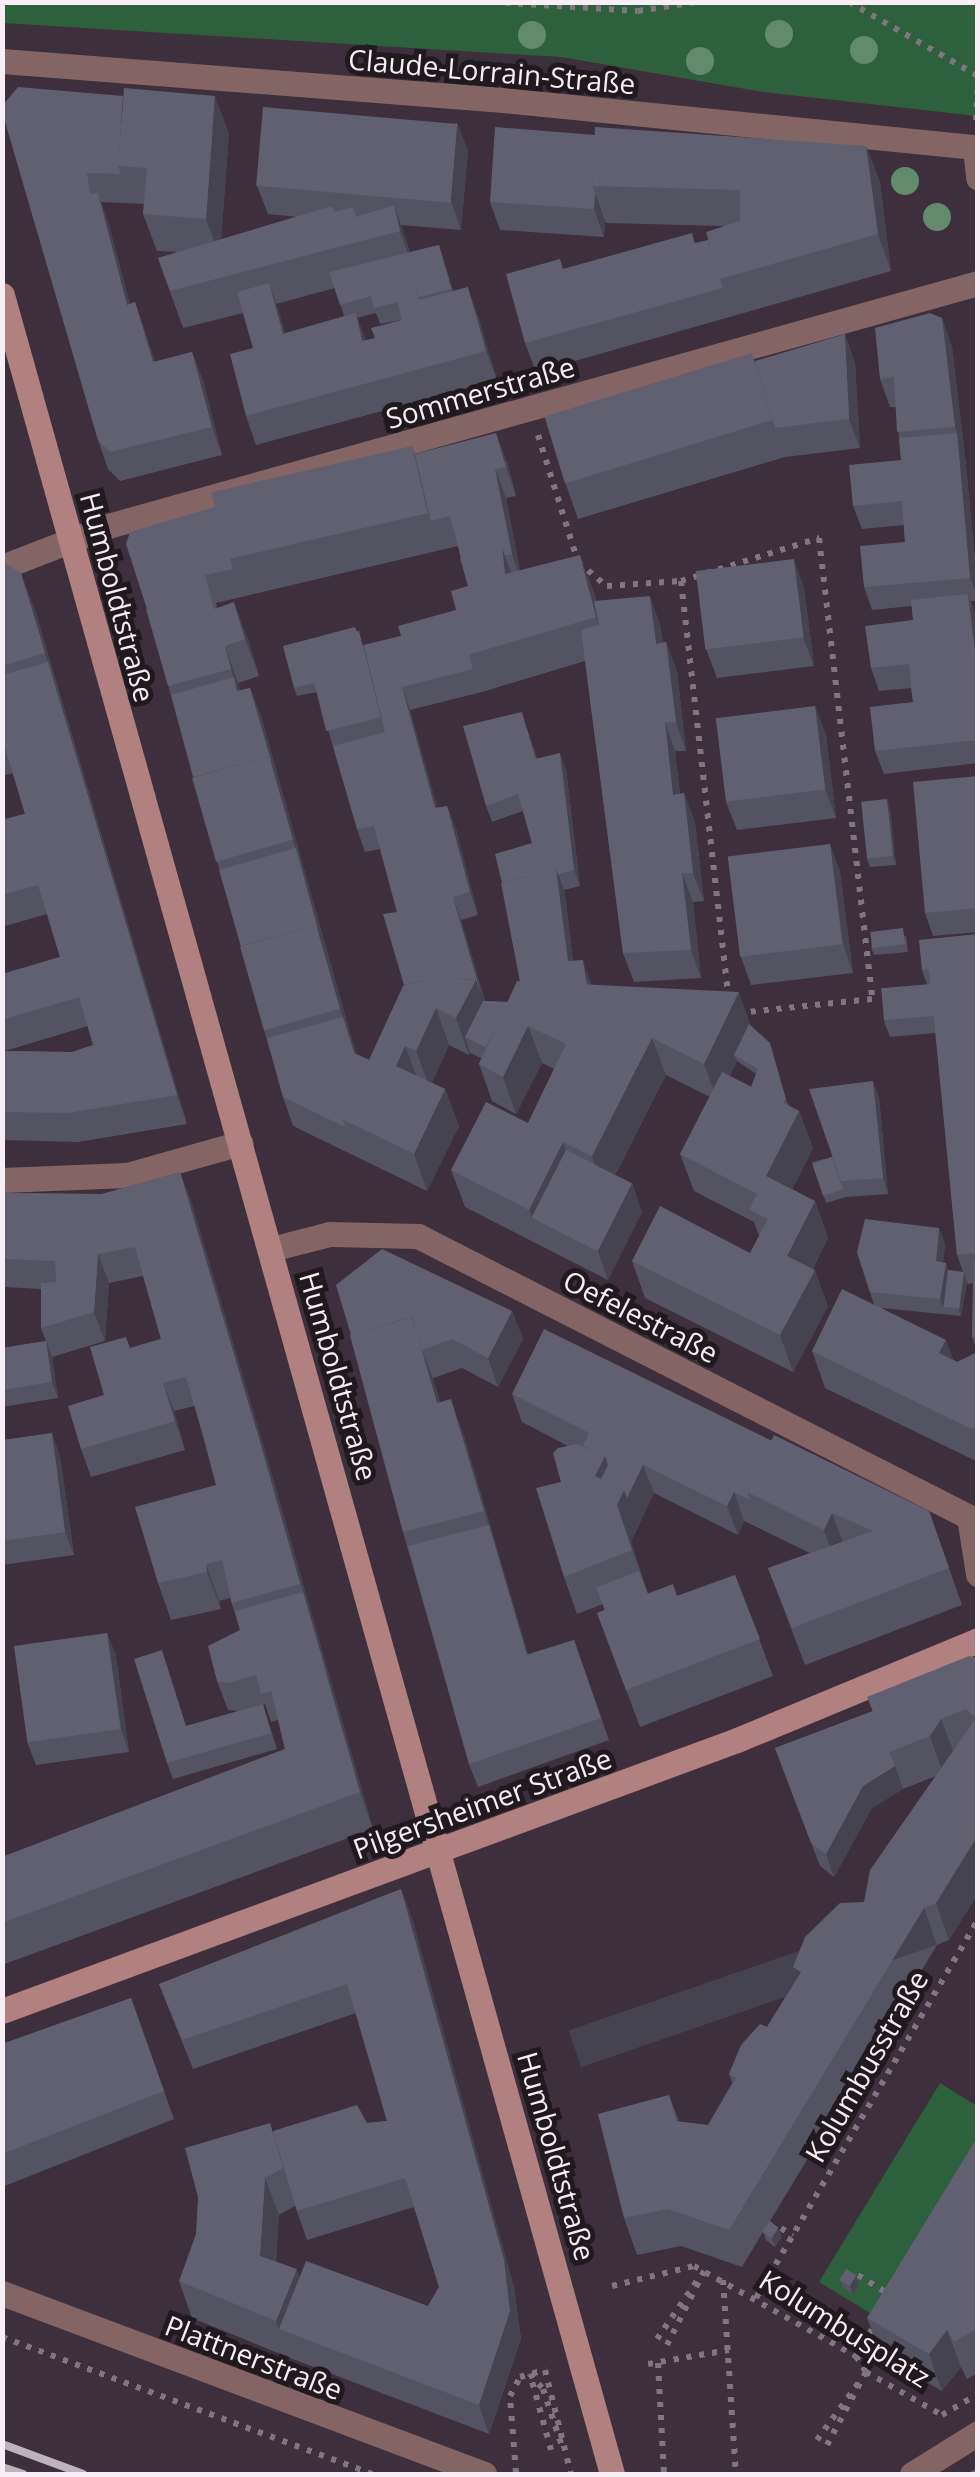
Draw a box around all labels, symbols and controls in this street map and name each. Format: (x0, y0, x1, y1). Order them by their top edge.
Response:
street label: Claude-Lorrain-Straße (347, 42, 637, 100)
street label: Sommerstraße (382, 349, 578, 435)
street label: Humboldtstraße (74, 489, 162, 705)
street label: Oefelestraße (558, 1263, 724, 1369)
street label: Humboldtstraße (293, 1268, 385, 1484)
street label: Pilgersheimer Straße (348, 1741, 616, 1865)
street label: Kolumbusstraße (798, 1964, 934, 2168)
street label: Humboldtstraße (511, 2048, 603, 2264)
street label: Kolumbusplatz (754, 2262, 936, 2394)
street label: Plattnerstraße (161, 2308, 347, 2406)

